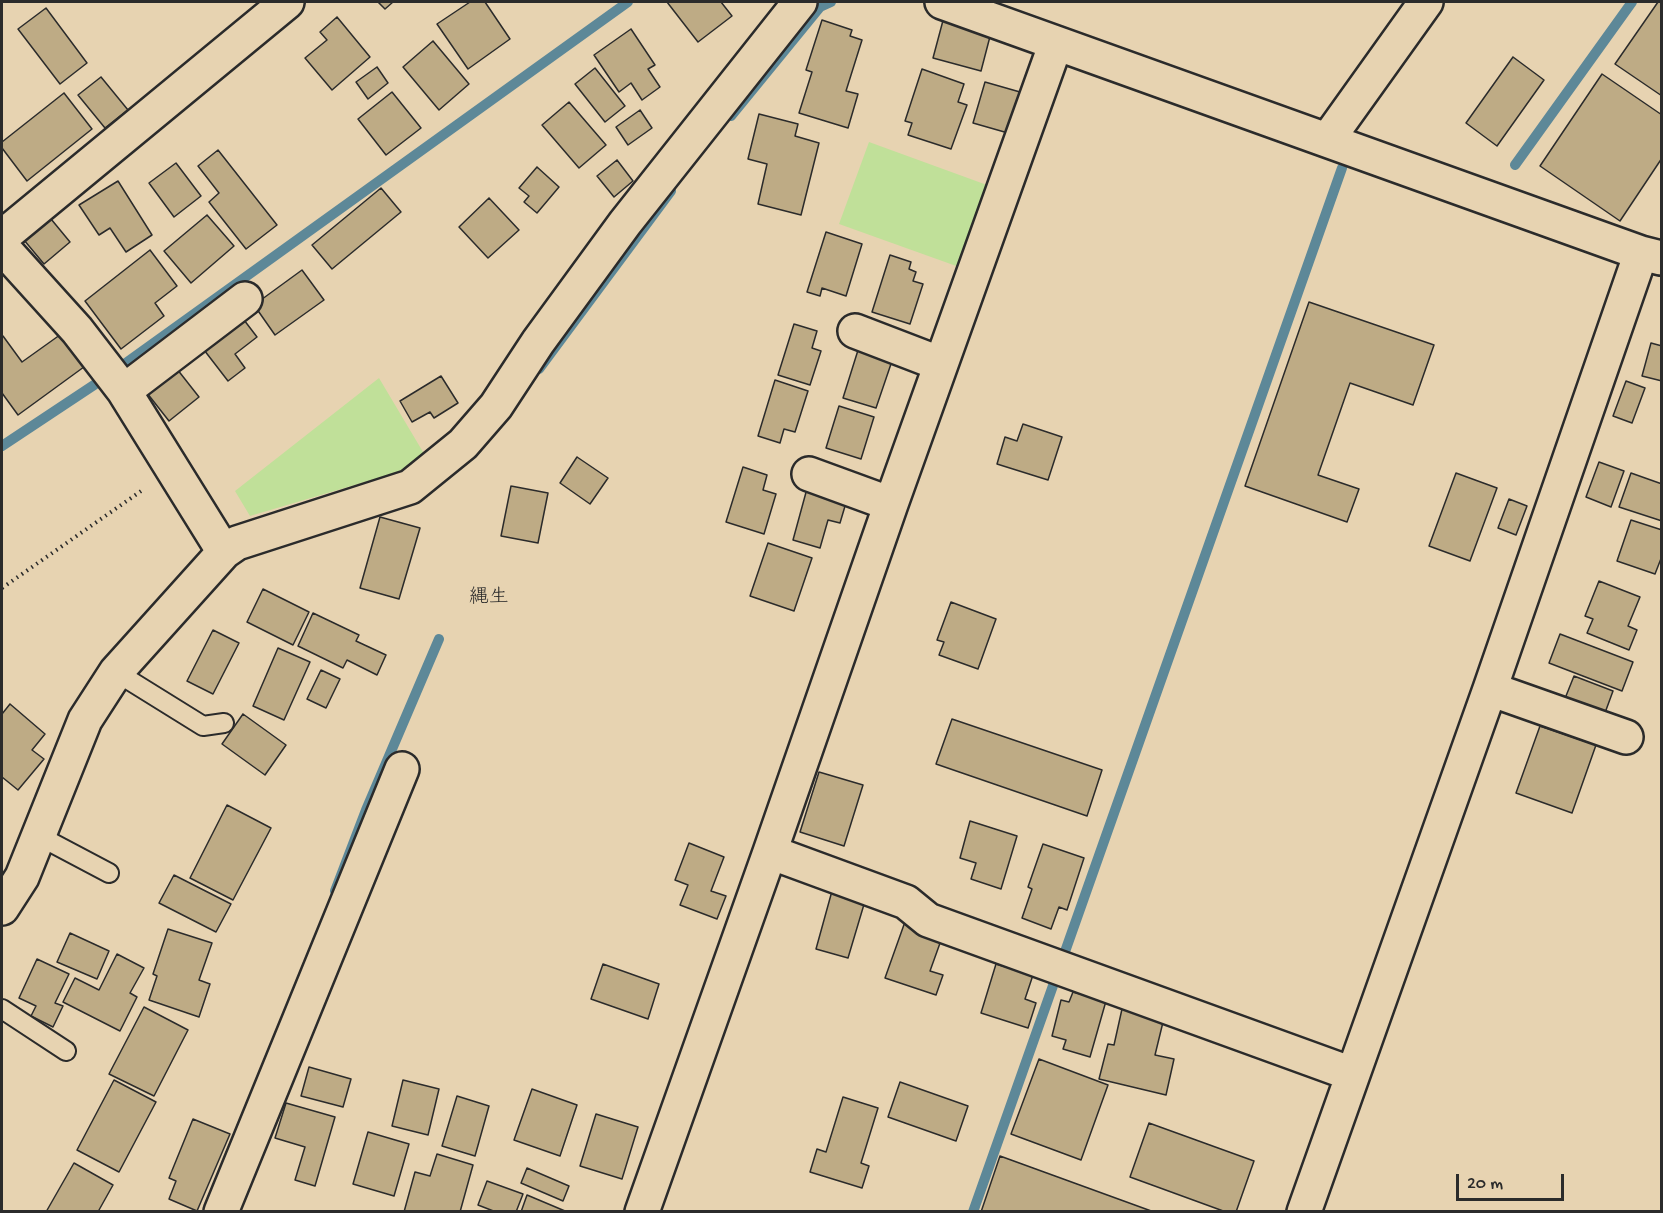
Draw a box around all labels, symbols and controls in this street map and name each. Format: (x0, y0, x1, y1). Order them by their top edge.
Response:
district label: 縄生 (469, 587, 509, 611)
scale bar (1459, 1162, 1567, 1200)
text: 20 m (1467, 1174, 1503, 1195)

